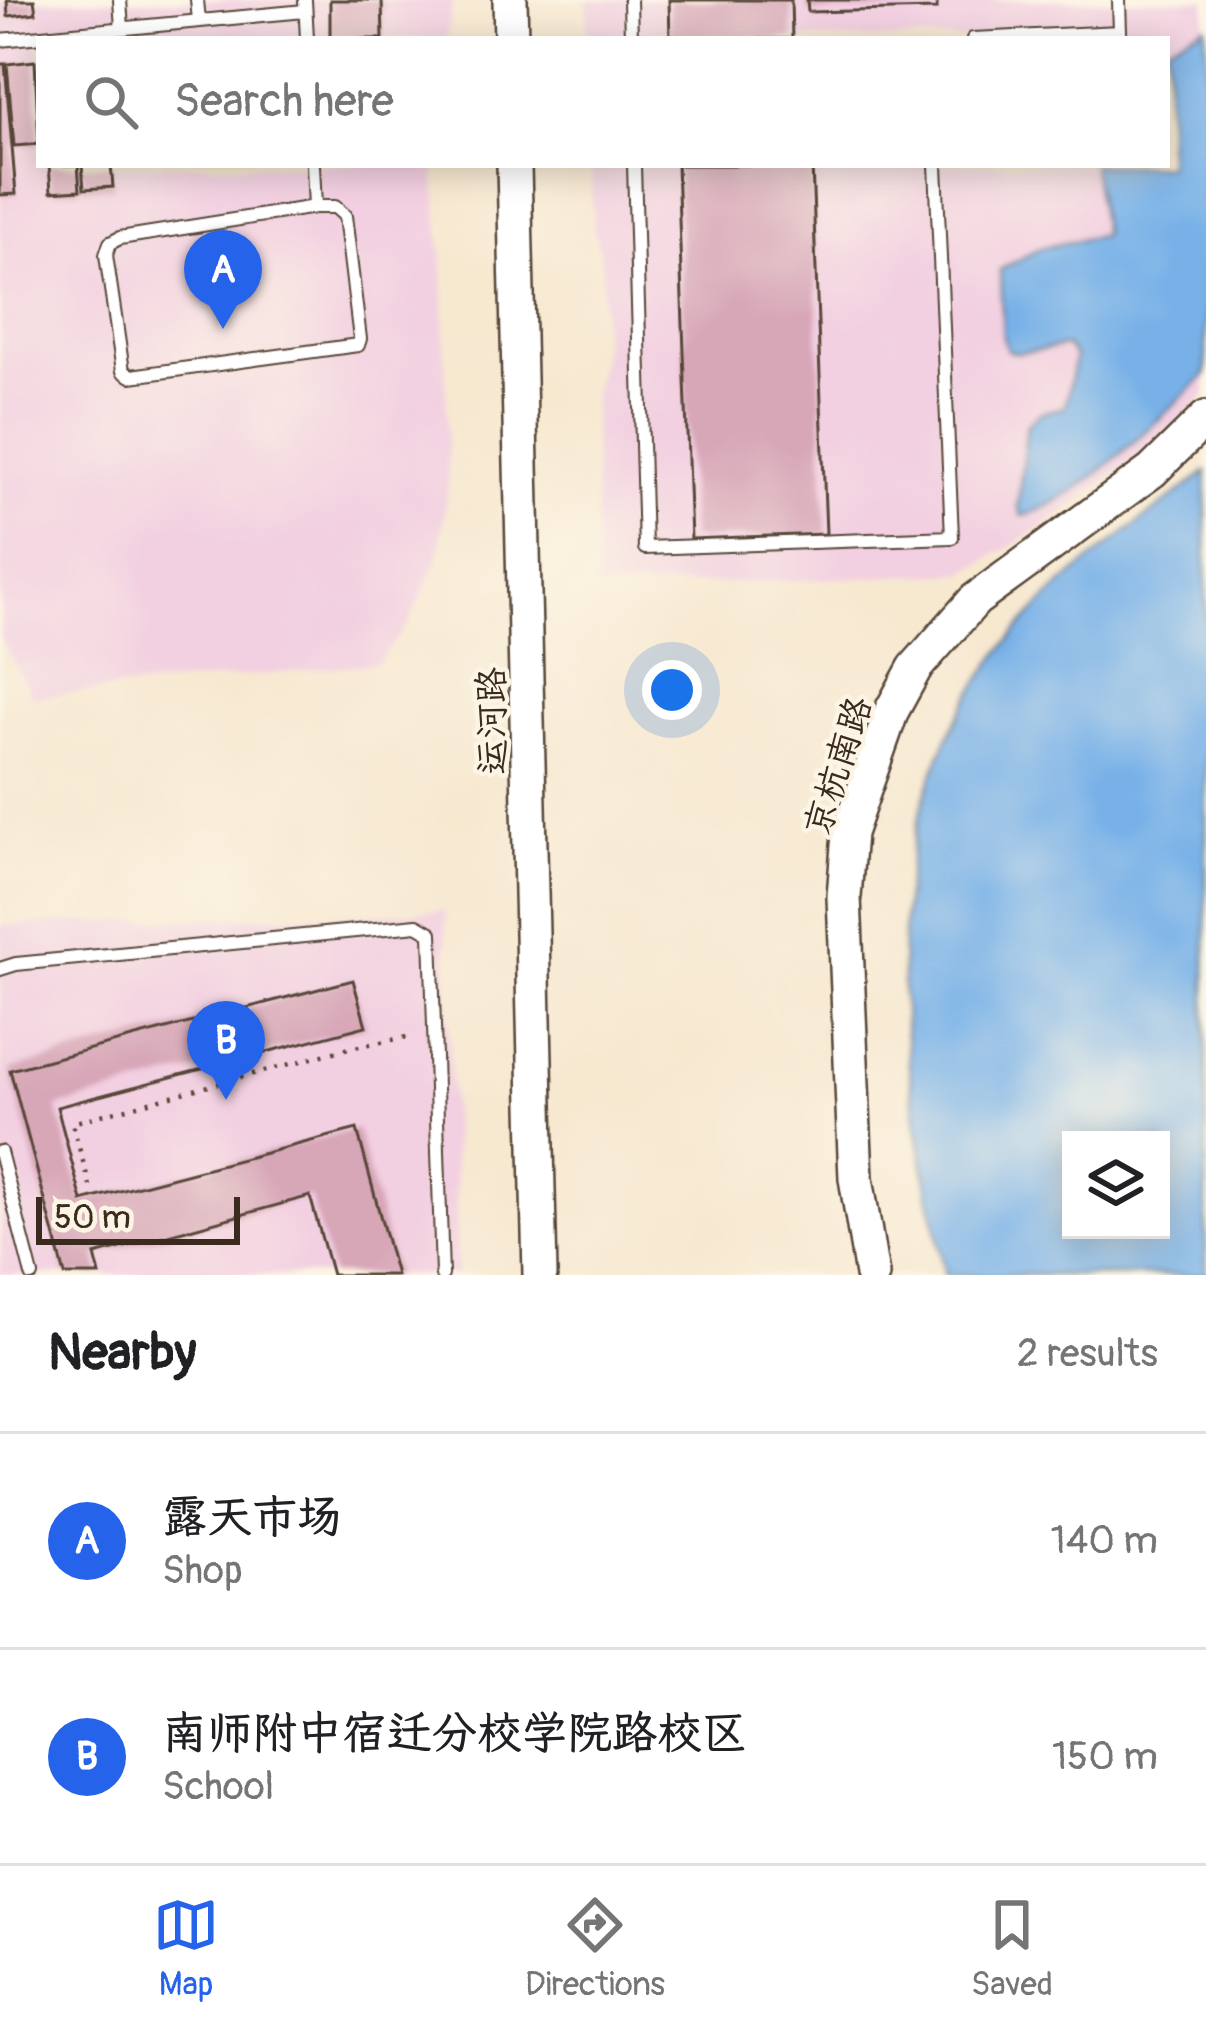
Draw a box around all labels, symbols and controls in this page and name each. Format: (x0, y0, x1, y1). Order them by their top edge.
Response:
search box (36, 36, 1170, 168)
icon: search (78, 69, 144, 135)
text: Search here (174, 74, 394, 130)
pin: A (184, 230, 262, 329)
your location (642, 660, 702, 720)
street label: 运河路 (469, 667, 516, 775)
street label: 京杭南路 (795, 691, 882, 842)
pin: B (187, 1001, 265, 1100)
map controls (1062, 1131, 1170, 1239)
button: layers (1062, 1131, 1170, 1239)
scale bar (36, 1191, 240, 1244)
text: 50 m (54, 1197, 131, 1238)
text: Nearby (48, 1321, 196, 1385)
text: 2 results (1017, 1329, 1158, 1378)
text: 露天市场 (162, 1490, 342, 1546)
text: A (74, 1516, 100, 1565)
text: 140 m (1050, 1516, 1158, 1565)
text: Shop (162, 1546, 243, 1595)
text: 南师附中宿迁分校学院路校区 (162, 1706, 747, 1762)
text: B (76, 1732, 98, 1781)
text: 150 m (1052, 1732, 1158, 1781)
text: School (162, 1762, 274, 1811)
tab: Map (153, 1892, 219, 2005)
tab: Directions (525, 1892, 665, 2005)
tab: Saved (971, 1892, 1053, 2005)

